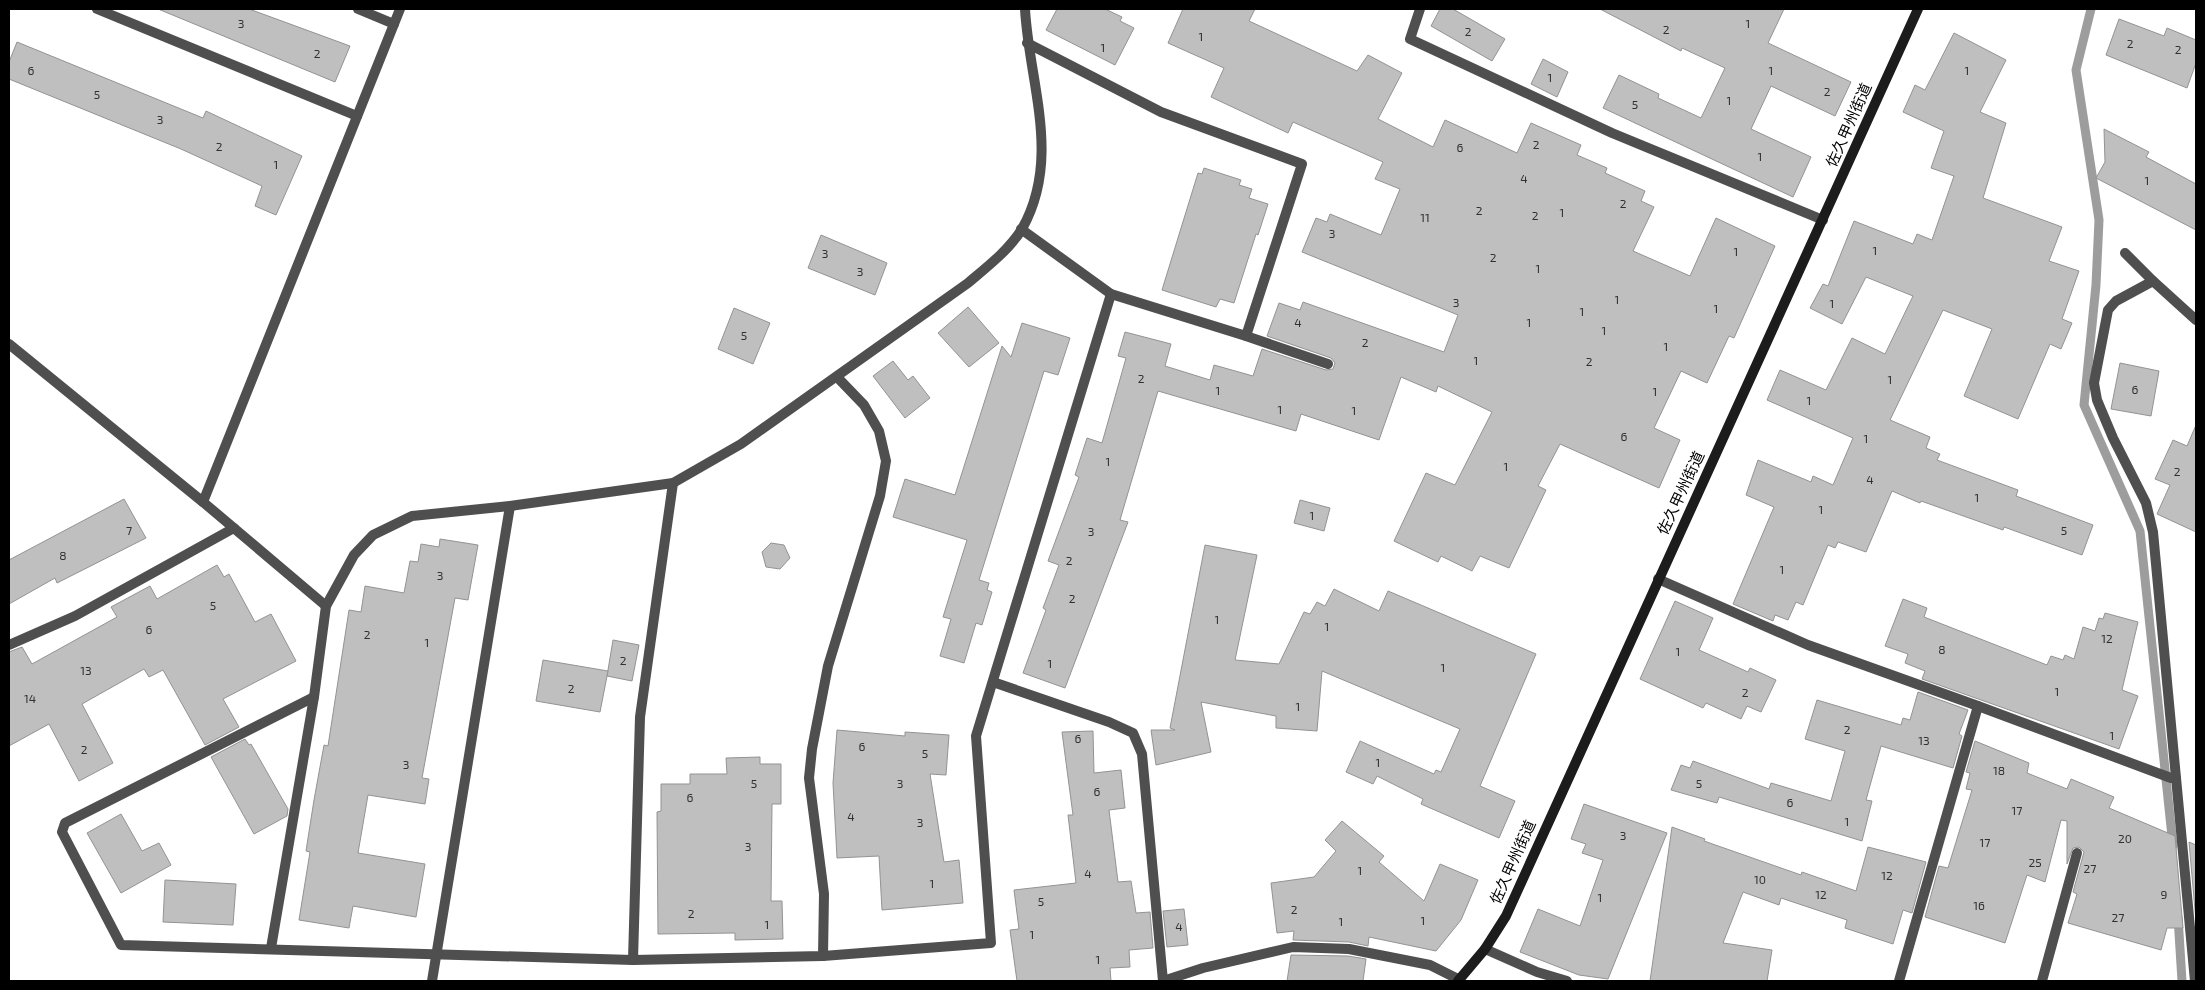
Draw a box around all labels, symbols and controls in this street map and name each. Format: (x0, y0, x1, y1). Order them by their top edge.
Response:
house number: 3 (238, 16, 244, 30)
house number: 1 (1746, 16, 1750, 30)
house number: 2 (1663, 22, 1670, 36)
house number: 2 (1465, 24, 1472, 38)
house number: 1 (1199, 29, 1203, 43)
house number: 2 (2127, 36, 2134, 50)
house number: 1 (1101, 40, 1105, 54)
house number: 2 (2175, 42, 2182, 56)
house number: 2 (314, 46, 321, 60)
house number: 6 (28, 63, 35, 77)
house number: 1 (1769, 63, 1773, 77)
house number: 1 (1965, 63, 1969, 77)
house number: 1 (1548, 70, 1552, 84)
street label: 佐久甲州街道 (1822, 80, 1875, 169)
house number: 2 (1824, 84, 1831, 98)
house number: 5 (94, 87, 100, 101)
house number: 1 (1727, 93, 1731, 107)
house number: 5 (1632, 97, 1638, 111)
house number: 3 (157, 112, 163, 126)
house number: 2 (1533, 137, 1540, 151)
house number: 2 (216, 139, 223, 153)
house number: 6 (1457, 140, 1464, 154)
house number: 1 (1758, 149, 1762, 163)
house number: 1 (274, 157, 278, 171)
house number: 4 (1520, 171, 1528, 185)
house number: 1 (2145, 173, 2149, 187)
house number: 2 (1620, 196, 1627, 210)
house number: 2 (1476, 203, 1483, 217)
house number: 1 (1560, 205, 1564, 219)
house number: 2 (1532, 208, 1539, 222)
house number: 11 (1420, 210, 1430, 224)
house number: 3 (1329, 226, 1335, 240)
house number: 1 (1873, 243, 1877, 257)
house number: 1 (1734, 244, 1738, 258)
house number: 3 (822, 246, 828, 260)
house number: 2 (1490, 250, 1497, 264)
house number: 1 (1536, 261, 1540, 275)
house number: 3 (857, 264, 863, 278)
house number: 1 (1615, 292, 1619, 306)
house number: 3 (1453, 295, 1459, 309)
house number: 1 (1830, 296, 1834, 310)
house number: 1 (1714, 301, 1718, 315)
house number: 1 (1580, 304, 1584, 318)
house number: 4 (1294, 315, 1302, 329)
house number: 1 (1527, 315, 1531, 329)
house number: 1 (1602, 323, 1606, 337)
house number: 5 (741, 328, 747, 342)
house number: 2 (1362, 335, 1369, 349)
house number: 1 (1664, 339, 1668, 353)
house number: 1 (1474, 353, 1478, 367)
house number: 2 (1586, 354, 1593, 368)
house number: 2 (1138, 371, 1145, 385)
house number: 1 (1888, 372, 1892, 386)
house number: 6 (2132, 382, 2139, 396)
house number: 1 (1216, 383, 1220, 397)
house number: 1 (1653, 384, 1657, 398)
house number: 1 (1807, 393, 1811, 407)
house number: 1 (1278, 402, 1282, 416)
house number: 1 (1352, 403, 1356, 417)
house number: 6 (1621, 429, 1628, 443)
house number: 1 (1864, 431, 1868, 445)
street label: 佐久甲州街道 (1653, 448, 1707, 537)
house number: 1 (1106, 454, 1110, 468)
house number: 1 (1504, 459, 1508, 473)
house number: 2 (2174, 464, 2181, 478)
house number: 4 (1866, 472, 1874, 486)
house number: 1 (1975, 490, 1979, 504)
house number: 1 (1819, 502, 1823, 516)
house number: 1 (1310, 508, 1314, 522)
house number: 7 (126, 523, 132, 537)
house number: 5 (2061, 523, 2067, 537)
house number: 3 (1088, 524, 1094, 538)
house number: 8 (59, 548, 67, 562)
house number: 2 (1066, 553, 1073, 567)
house number: 1 (1780, 562, 1784, 576)
house number: 3 (437, 568, 443, 582)
house number: 2 (1069, 591, 1076, 605)
house number: 5 (210, 598, 216, 612)
house number: 1 (1215, 612, 1219, 626)
house number: 1 (1325, 619, 1329, 633)
house number: 6 (146, 622, 153, 636)
house number: 2 (364, 627, 371, 641)
house number: 12 (2101, 631, 2113, 645)
house number: 1 (425, 635, 429, 649)
house number: 8 (1938, 642, 1946, 656)
house number: 1 (1676, 644, 1680, 658)
house number: 2 (620, 653, 627, 667)
house number: 1 (1048, 656, 1052, 670)
house number: 1 (1441, 660, 1445, 674)
house number: 13 (80, 663, 92, 677)
house number: 2 (568, 681, 575, 695)
house number: 1 (2055, 684, 2059, 698)
house number: 2 (1742, 685, 1749, 699)
house number: 14 (24, 691, 36, 705)
house number: 1 (1296, 699, 1300, 713)
house number: 2 (1844, 722, 1851, 736)
house number: 1 (2110, 728, 2114, 742)
house number: 6 (1075, 731, 1082, 745)
house number: 13 (1918, 733, 1930, 747)
house number: 6 (859, 739, 866, 753)
house number: 2 (81, 742, 88, 756)
house number: 5 (922, 746, 928, 760)
house number: 1 (1376, 755, 1380, 769)
house number: 3 (403, 757, 409, 771)
house number: 18 (1993, 763, 2005, 777)
house number: 5 (751, 776, 757, 790)
house number: 3 (897, 776, 903, 790)
house number: 5 (1696, 776, 1702, 790)
house number: 6 (1094, 784, 1101, 798)
house number: 6 (687, 790, 694, 804)
house number: 6 (1787, 795, 1794, 809)
house number: 17 (2012, 803, 2022, 817)
house number: 4 (847, 809, 855, 823)
house number: 1 (1845, 814, 1849, 828)
house number: 3 (917, 815, 923, 829)
street label: 佐久甲州街道 (1486, 817, 1539, 906)
house number: 3 (1620, 828, 1626, 842)
house number: 20 (2118, 831, 2132, 845)
house number: 17 (1980, 835, 1990, 849)
house number: 3 (745, 839, 751, 853)
house number: 25 (2028, 855, 2042, 869)
house number: 27 (2084, 861, 2096, 875)
house number: 1 (1358, 863, 1362, 877)
house number: 4 (1084, 866, 1092, 880)
house number: 12 (1881, 868, 1893, 882)
house number: 10 (1754, 872, 1766, 886)
house number: 1 (930, 876, 934, 890)
house number: 12 (1815, 887, 1827, 901)
house number: 9 (2161, 887, 2168, 901)
house number: 1 (1598, 890, 1602, 904)
house number: 5 (1038, 894, 1044, 908)
house number: 16 (1973, 898, 1985, 912)
house number: 2 (1291, 902, 1298, 916)
house number: 2 (688, 906, 695, 920)
house number: 27 (2112, 910, 2124, 924)
house number: 1 (1421, 913, 1425, 927)
house number: 1 (1339, 914, 1343, 928)
house number: 1 (765, 917, 769, 931)
house number: 4 (1175, 919, 1183, 933)
house number: 1 (1030, 927, 1034, 941)
house number: 1 (1096, 952, 1100, 966)

